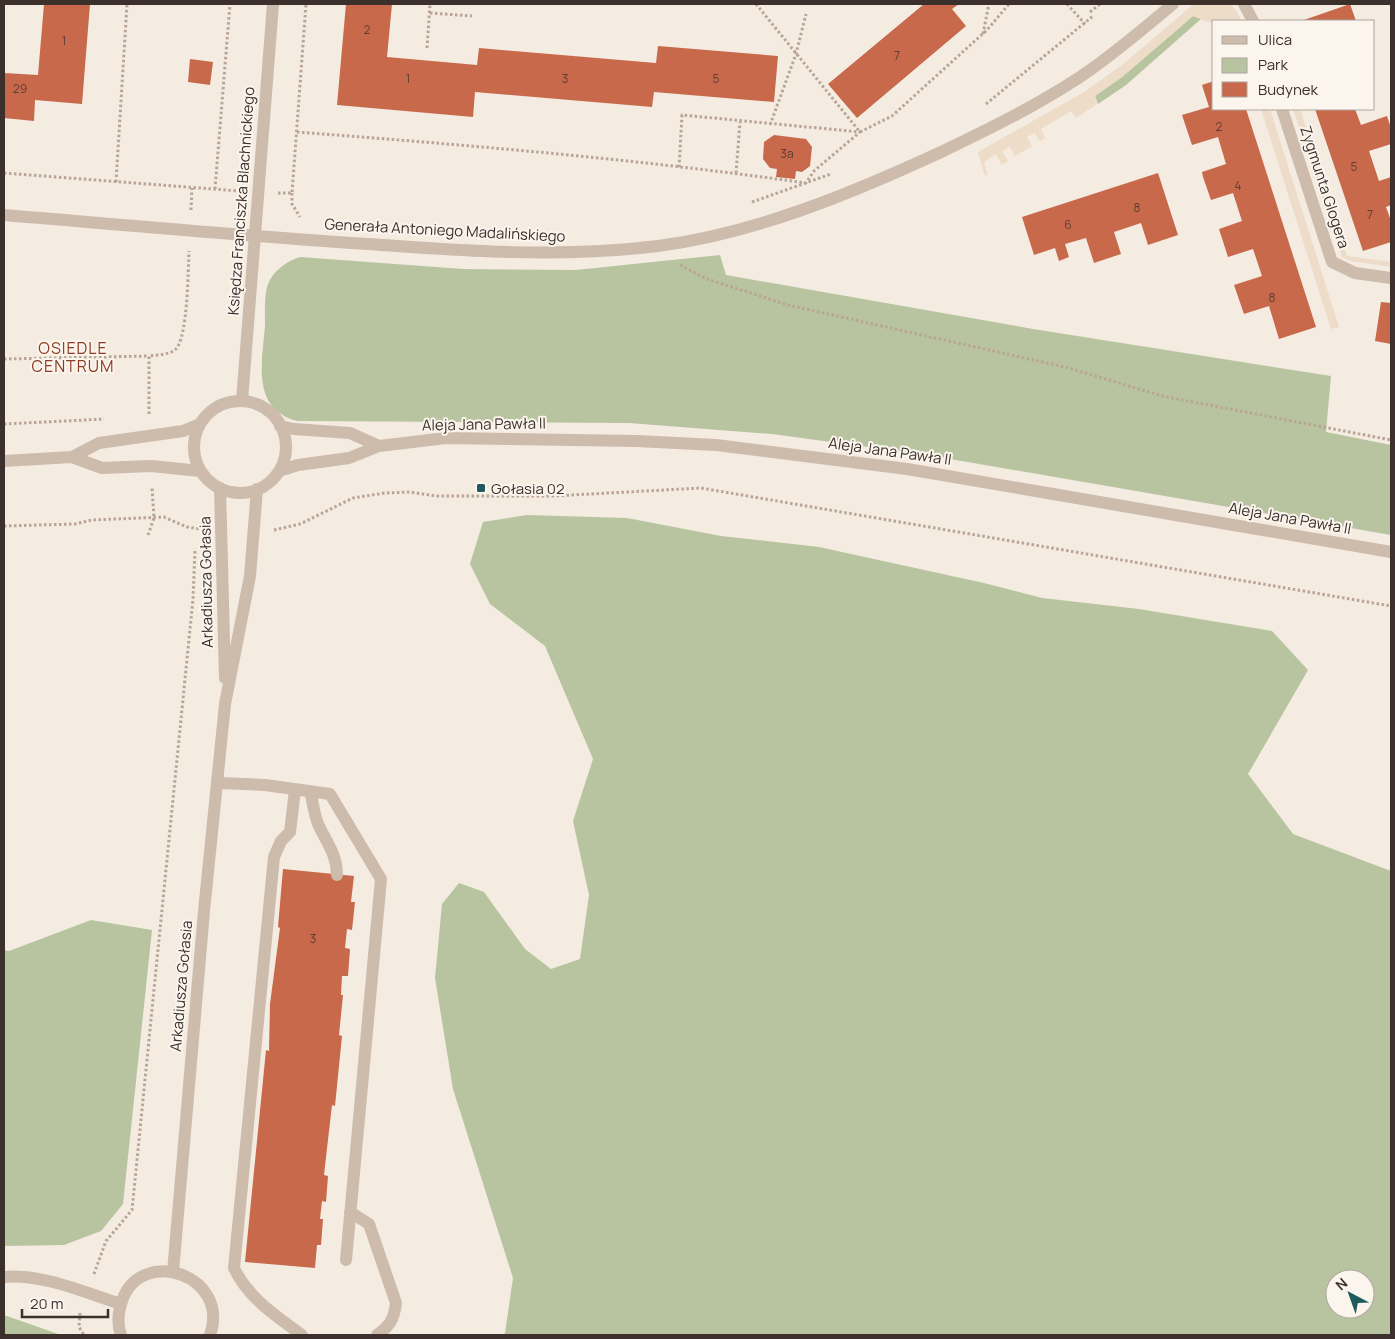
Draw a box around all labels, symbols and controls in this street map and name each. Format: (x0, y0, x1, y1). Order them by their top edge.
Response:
legend (1212, 20, 1375, 110)
house number: 2 (364, 21, 371, 38)
text: Ulica (1258, 29, 1292, 50)
house number: 1 (62, 32, 66, 49)
house number: 7 (894, 47, 900, 64)
text: Park (1258, 54, 1288, 75)
house number: 1 (406, 70, 410, 87)
house number: 3 (562, 70, 568, 87)
house number: 5 (713, 70, 720, 87)
text: Budynek (1258, 79, 1319, 100)
house number: 29 (13, 80, 27, 97)
street label: Księdza Franciszka Blachnickiego (223, 86, 259, 316)
house number: 2 (1216, 118, 1223, 135)
street label: Zygmunta Glogera (1295, 123, 1355, 251)
house number: 3a (780, 145, 794, 162)
house number: 5 (1351, 158, 1358, 175)
house number: 4 (1234, 177, 1242, 194)
house number: 8 (1134, 199, 1141, 216)
house number: 7 (1367, 206, 1373, 223)
street label: Generała Antoniego Madalińskiego (324, 213, 566, 247)
house number: 6 (1064, 216, 1072, 233)
house number: 8 (1269, 289, 1276, 306)
district label: OSIEDLE CENTRUM (32, 337, 114, 377)
street label: Aleja Jana Pawła II (422, 412, 546, 436)
street label: Aleja Jana Pawła II (827, 432, 953, 470)
place label: Gołasia 02 (491, 478, 565, 499)
marker: Gołasia 02 (475, 482, 487, 494)
street label: Aleja Jana Pawła II (1227, 497, 1353, 539)
street label: Arkadiusza Gołasia (194, 516, 218, 648)
street label: Arkadiusza Gołasia (165, 920, 197, 1052)
house number: 3 (310, 930, 316, 947)
north arrow (1325, 1269, 1375, 1319)
text: N (1331, 1273, 1351, 1294)
scale bar (22, 1286, 109, 1318)
text: 20 m (30, 1293, 63, 1314)

